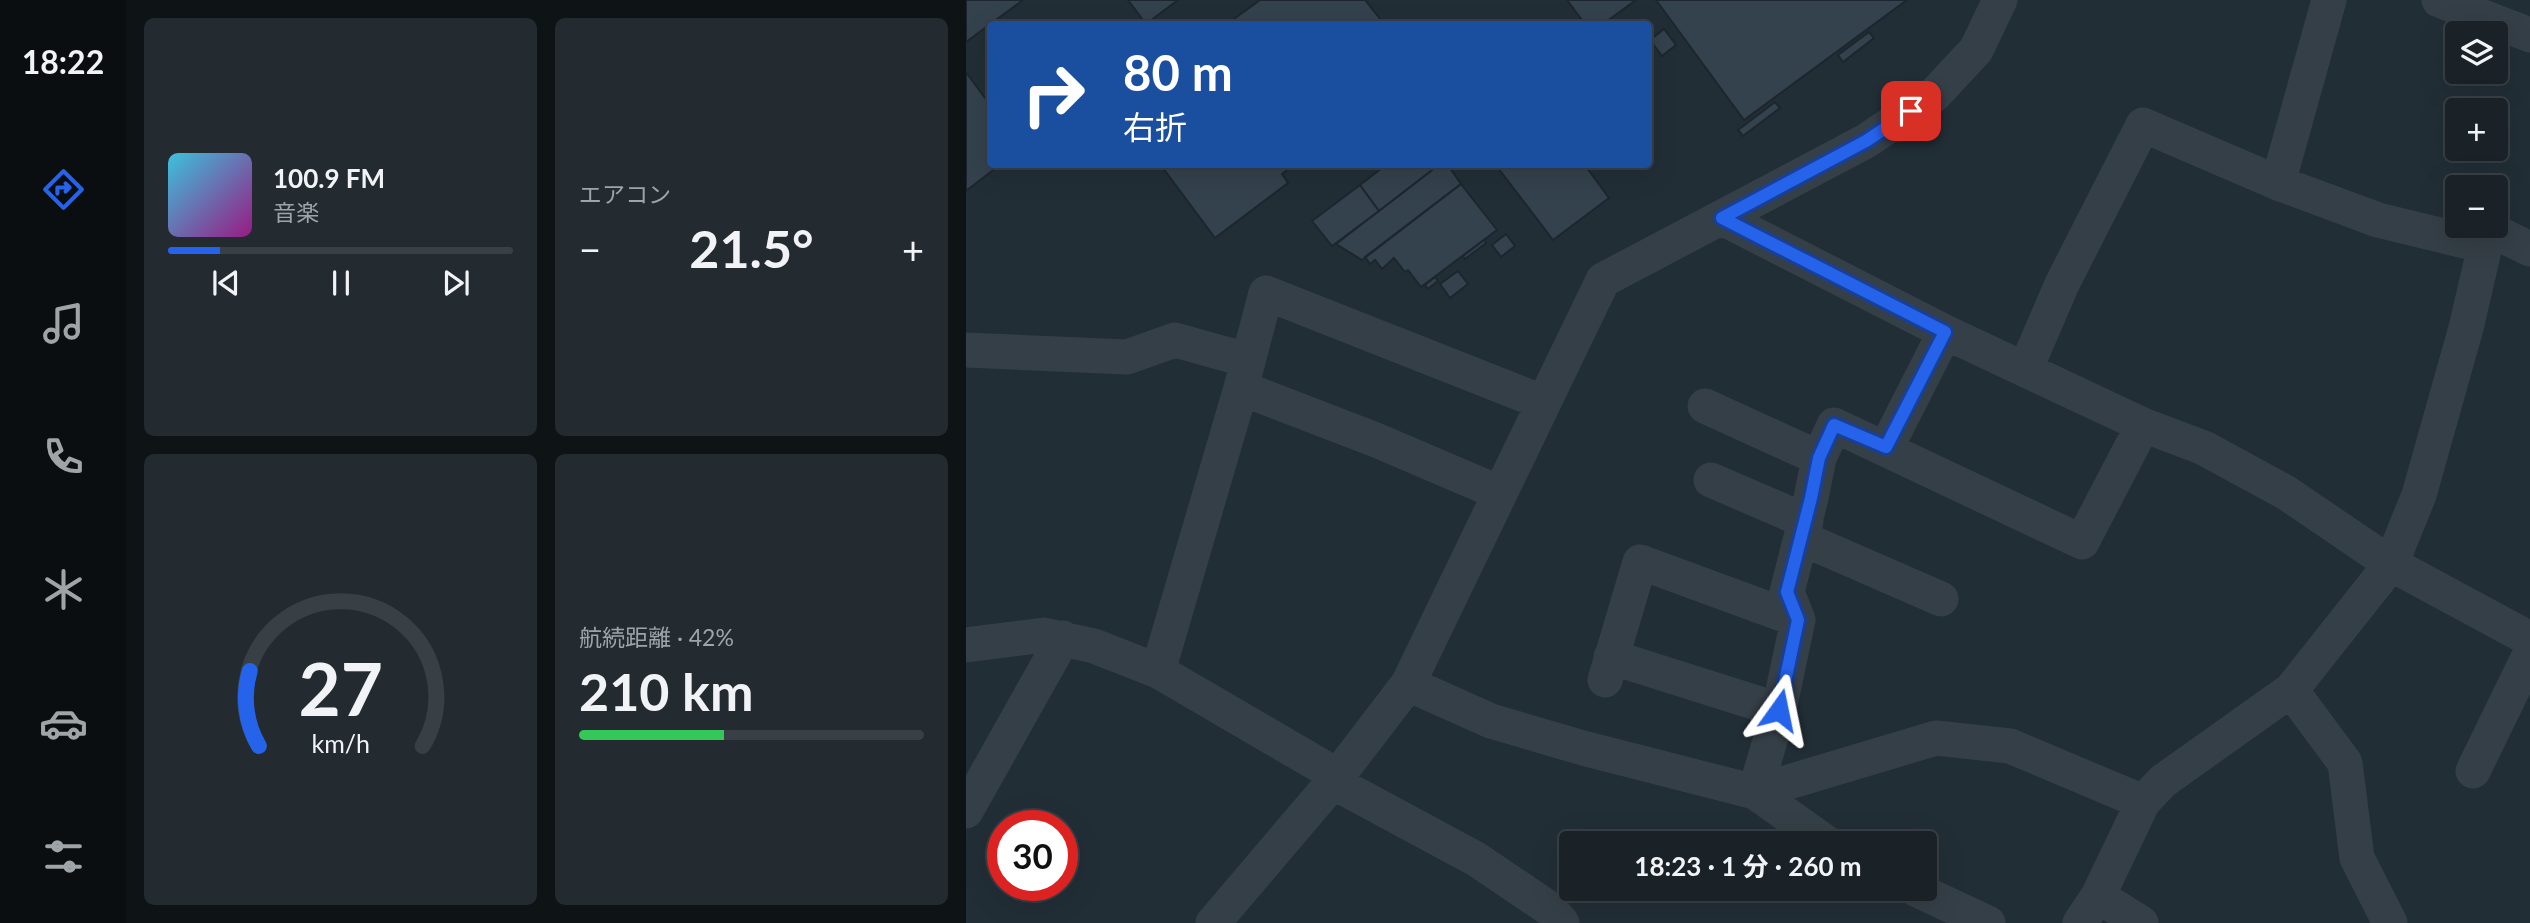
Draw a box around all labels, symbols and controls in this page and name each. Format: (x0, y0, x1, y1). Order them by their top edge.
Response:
map controls (2445, 21, 2508, 238)
button: layers (2445, 21, 2508, 84)
text: 18:22 (22, 42, 104, 81)
text: 80 m (1123, 43, 1233, 101)
icon: right (1008, 49, 1099, 140)
pin (1881, 81, 1941, 141)
icon: arrive (1892, 92, 1930, 130)
button: + (2445, 98, 2508, 161)
text: 右折 (1123, 107, 1187, 146)
text: 100.9 FM (273, 162, 385, 194)
icon: directions (39, 165, 88, 214)
button: − (2445, 175, 2508, 238)
text: エアコン (579, 180, 671, 208)
text: 音楽 (273, 198, 319, 226)
text: 21.5° (689, 217, 814, 279)
text: − (579, 226, 601, 272)
text: + (902, 226, 924, 272)
icon: previous (207, 264, 245, 302)
icon: pause (322, 264, 360, 302)
icon: next (437, 264, 475, 302)
icon: music (39, 299, 88, 348)
icon: phone (39, 432, 88, 481)
icon: climate (39, 565, 88, 614)
text: 航続距離 · 42% (579, 623, 734, 651)
text: 27 (298, 644, 383, 732)
text: 210 km (579, 660, 753, 722)
position arrow (1742, 673, 1816, 747)
icon: car (39, 699, 88, 748)
text: km/h (311, 727, 370, 757)
speed limit sign: 30 (987, 810, 1078, 901)
icon: filters (39, 832, 88, 881)
text: 18:23 · 1 分 · 260 m (1634, 850, 1862, 882)

